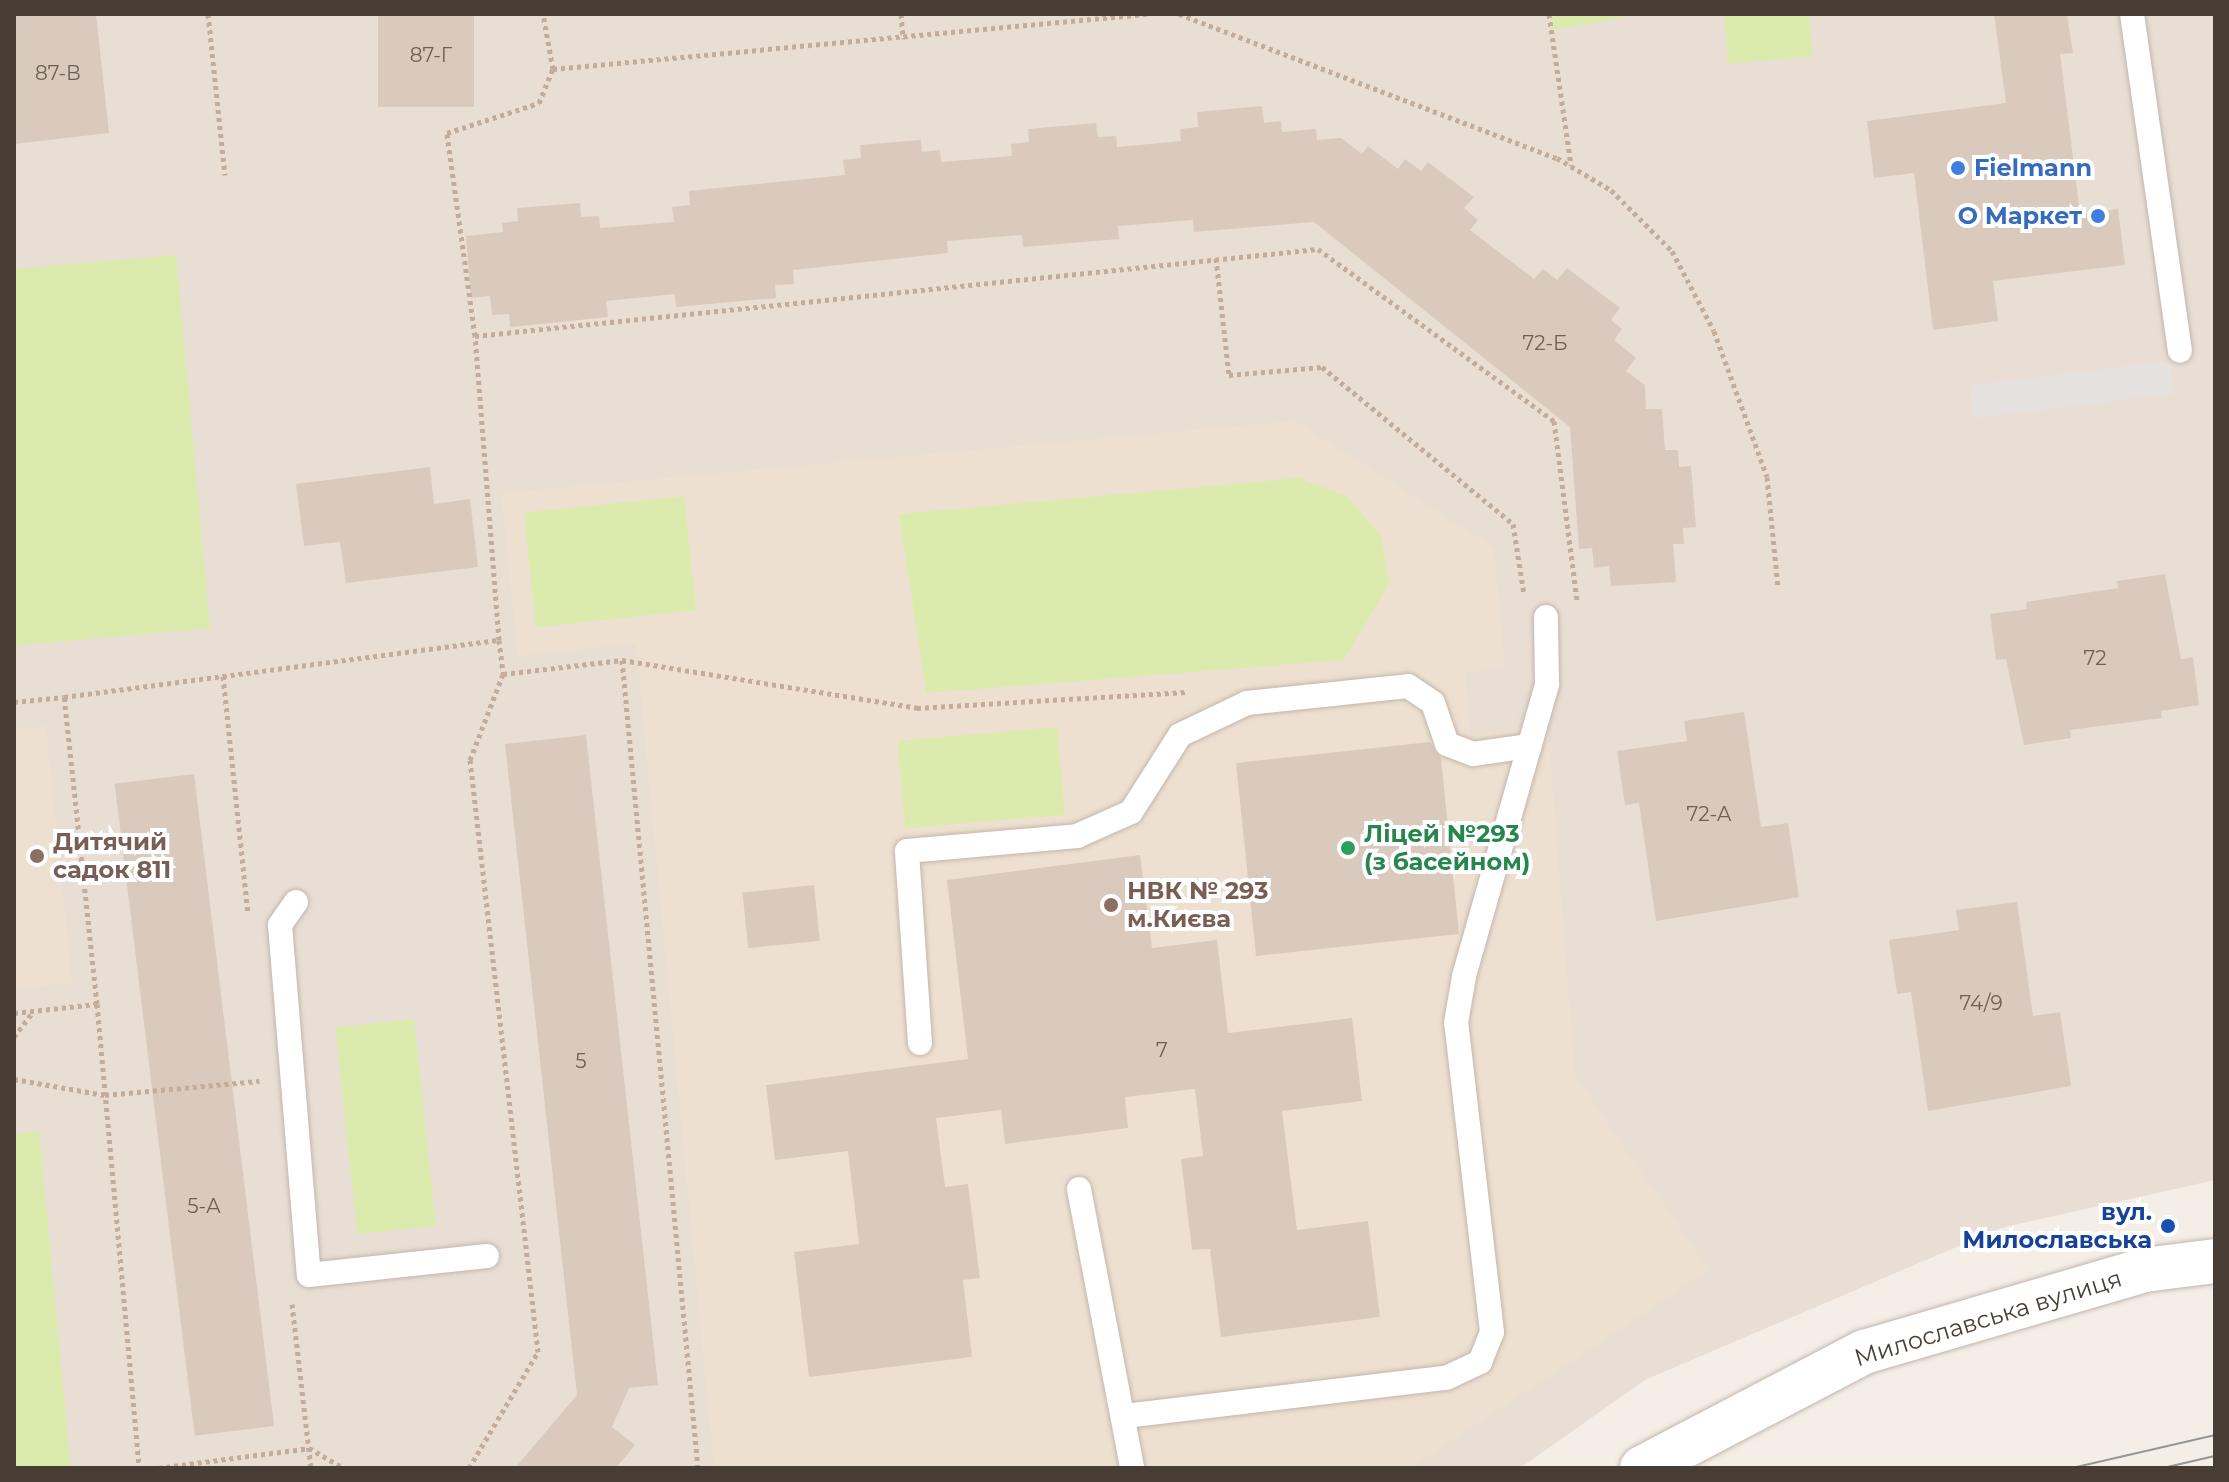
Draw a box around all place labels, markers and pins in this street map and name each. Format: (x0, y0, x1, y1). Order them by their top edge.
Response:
place label: Fielmann (1974, 154, 2092, 182)
marker: Fielmann (1949, 159, 1967, 177)
place label: О Маркет (1958, 202, 2082, 230)
marker: О Маркет (2089, 207, 2107, 225)
place label: Ліцей №293 (з басейном) (1364, 820, 1530, 876)
place label: Дитячий садок 811 (53, 828, 171, 884)
marker: Ліцей №293 (з басейном) (1339, 839, 1357, 857)
marker: Дитячий садок 811 (28, 847, 46, 865)
place label: НВК № 293 м.Києва (1127, 877, 1268, 933)
marker: НВК № 293 м.Києва (1102, 896, 1120, 914)
place label: вул. Милославська (1962, 1198, 2152, 1254)
marker: вул. Милославська (2159, 1217, 2177, 1235)

